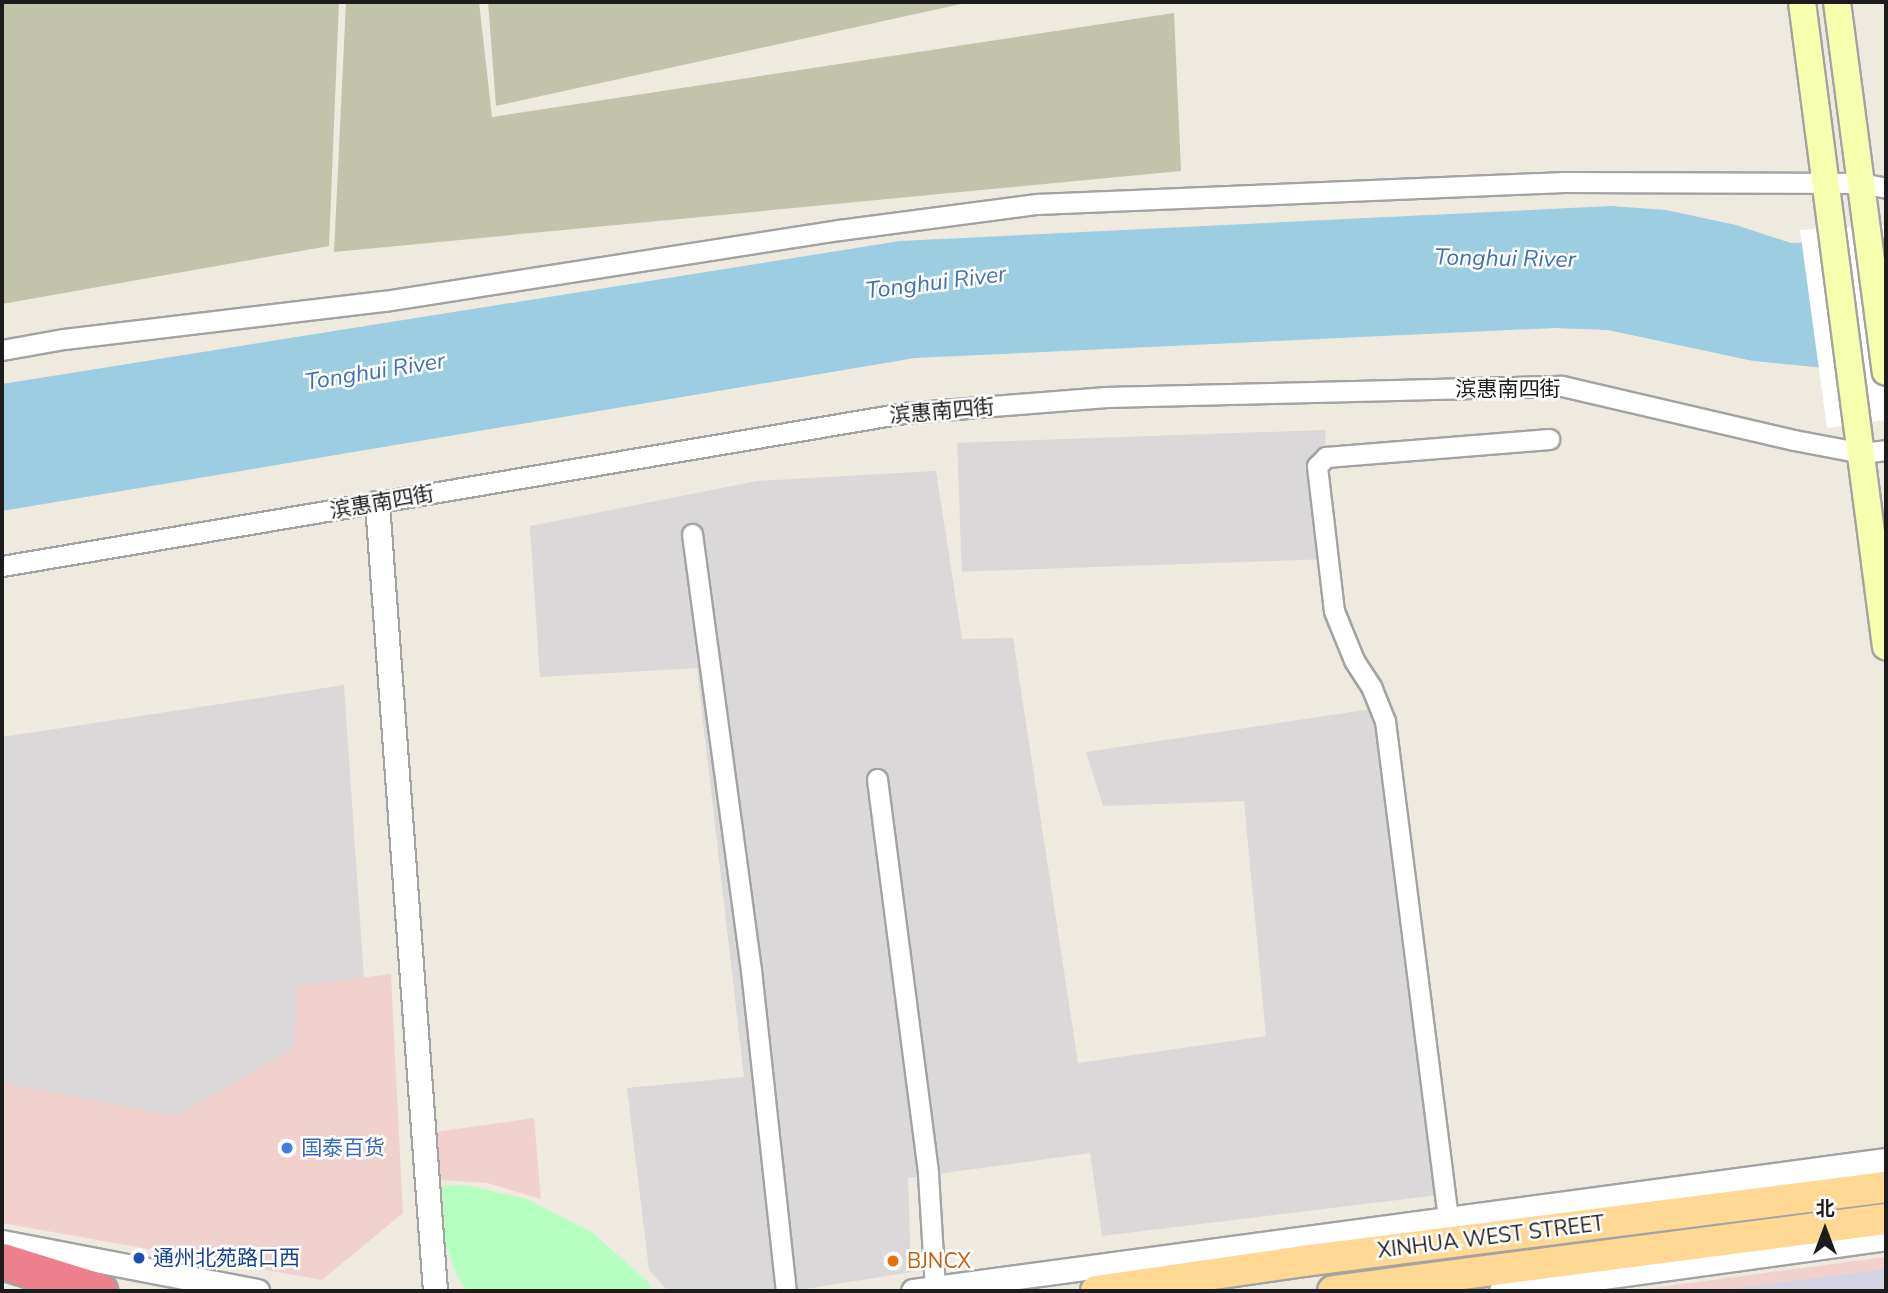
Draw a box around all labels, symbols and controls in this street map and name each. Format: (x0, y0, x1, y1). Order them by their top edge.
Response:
water label: Tonghui River (1434, 244, 1576, 274)
water label: Tonghui River (864, 261, 1008, 305)
water label: Tonghui River (303, 347, 447, 397)
street label: 滨惠南四街 (1456, 376, 1560, 402)
street label: 滨惠南四街 (889, 394, 995, 428)
street label: 滨惠南四街 (328, 480, 436, 524)
place label: 国泰百货 (301, 1135, 385, 1161)
marker: 国泰百货 (279, 1140, 295, 1156)
north arrow (1790, 1195, 1860, 1265)
text: 北 (1815, 1196, 1835, 1222)
street label: XINHUA WEST STREET (1376, 1211, 1606, 1263)
place label: 通州北苑路口西 (153, 1245, 300, 1271)
place label: BJNCX (907, 1248, 971, 1274)
marker: 通州北苑路口西 (131, 1250, 147, 1266)
marker: BJNCX (885, 1253, 901, 1269)

